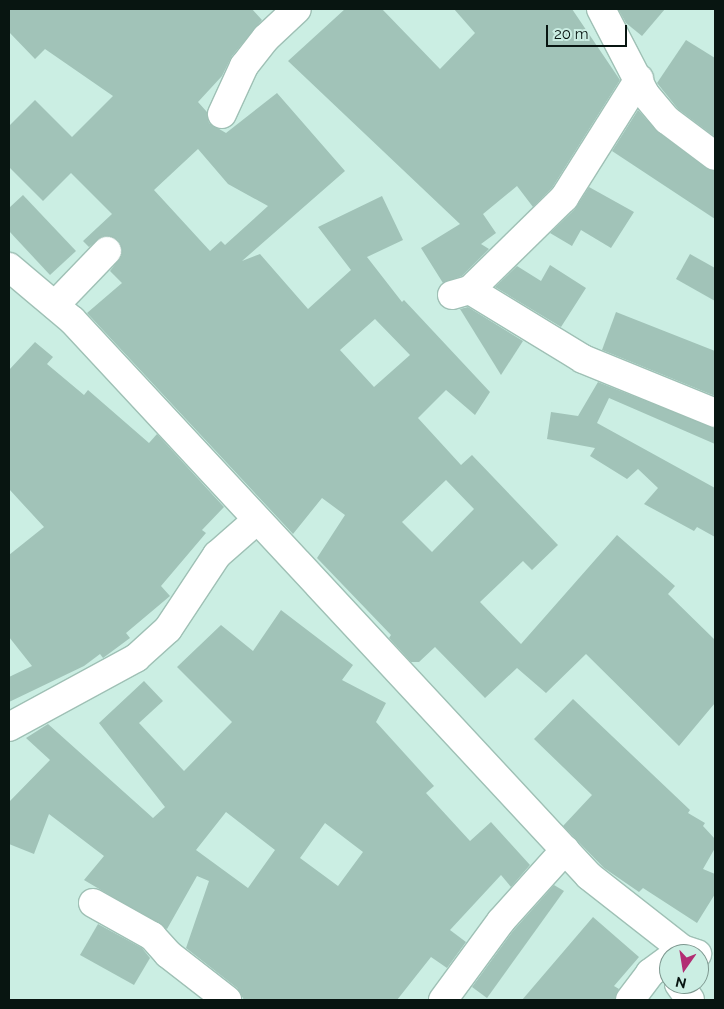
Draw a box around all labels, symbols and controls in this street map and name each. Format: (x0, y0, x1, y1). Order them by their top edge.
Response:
scale bar (549, 15, 630, 47)
text: 20 m (554, 25, 589, 43)
north arrow (659, 944, 709, 994)
text: N (674, 974, 688, 992)

